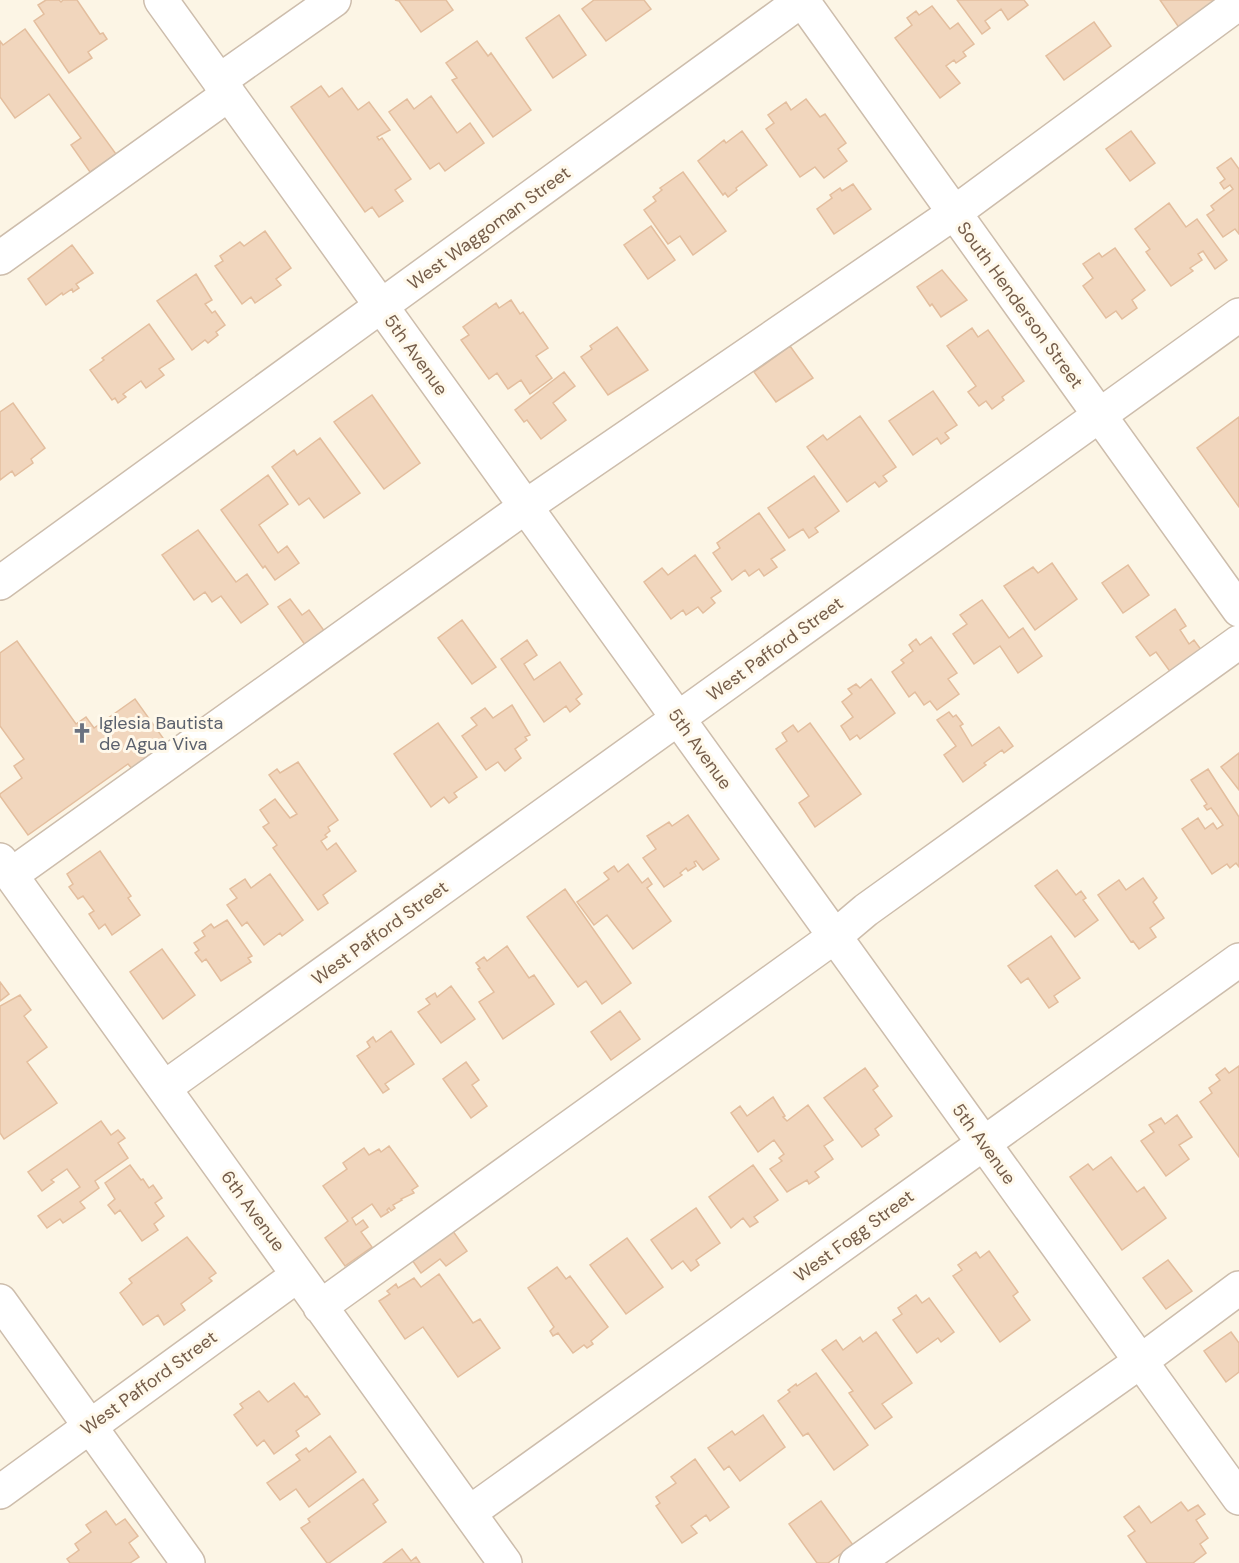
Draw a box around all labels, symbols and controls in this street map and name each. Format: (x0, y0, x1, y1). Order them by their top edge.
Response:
street label: West Waggoman Street (403, 161, 575, 295)
street label: South Henderson Street (951, 217, 1089, 393)
street label: 5th Avenue (379, 310, 453, 400)
street label: West Pafford Street (702, 591, 848, 707)
street label: 5th Avenue (663, 704, 737, 794)
place label: Iglesia Bautista de Agua Viva (99, 711, 223, 756)
church icon: Iglesia Bautista de Agua Viva (70, 721, 94, 745)
street label: West Pafford Street (307, 875, 453, 991)
street label: 5th Avenue (947, 1099, 1021, 1189)
street label: 6th Avenue (215, 1166, 291, 1256)
street label: West Fogg Street (789, 1184, 919, 1288)
street label: West Pafford Street (76, 1325, 222, 1441)

